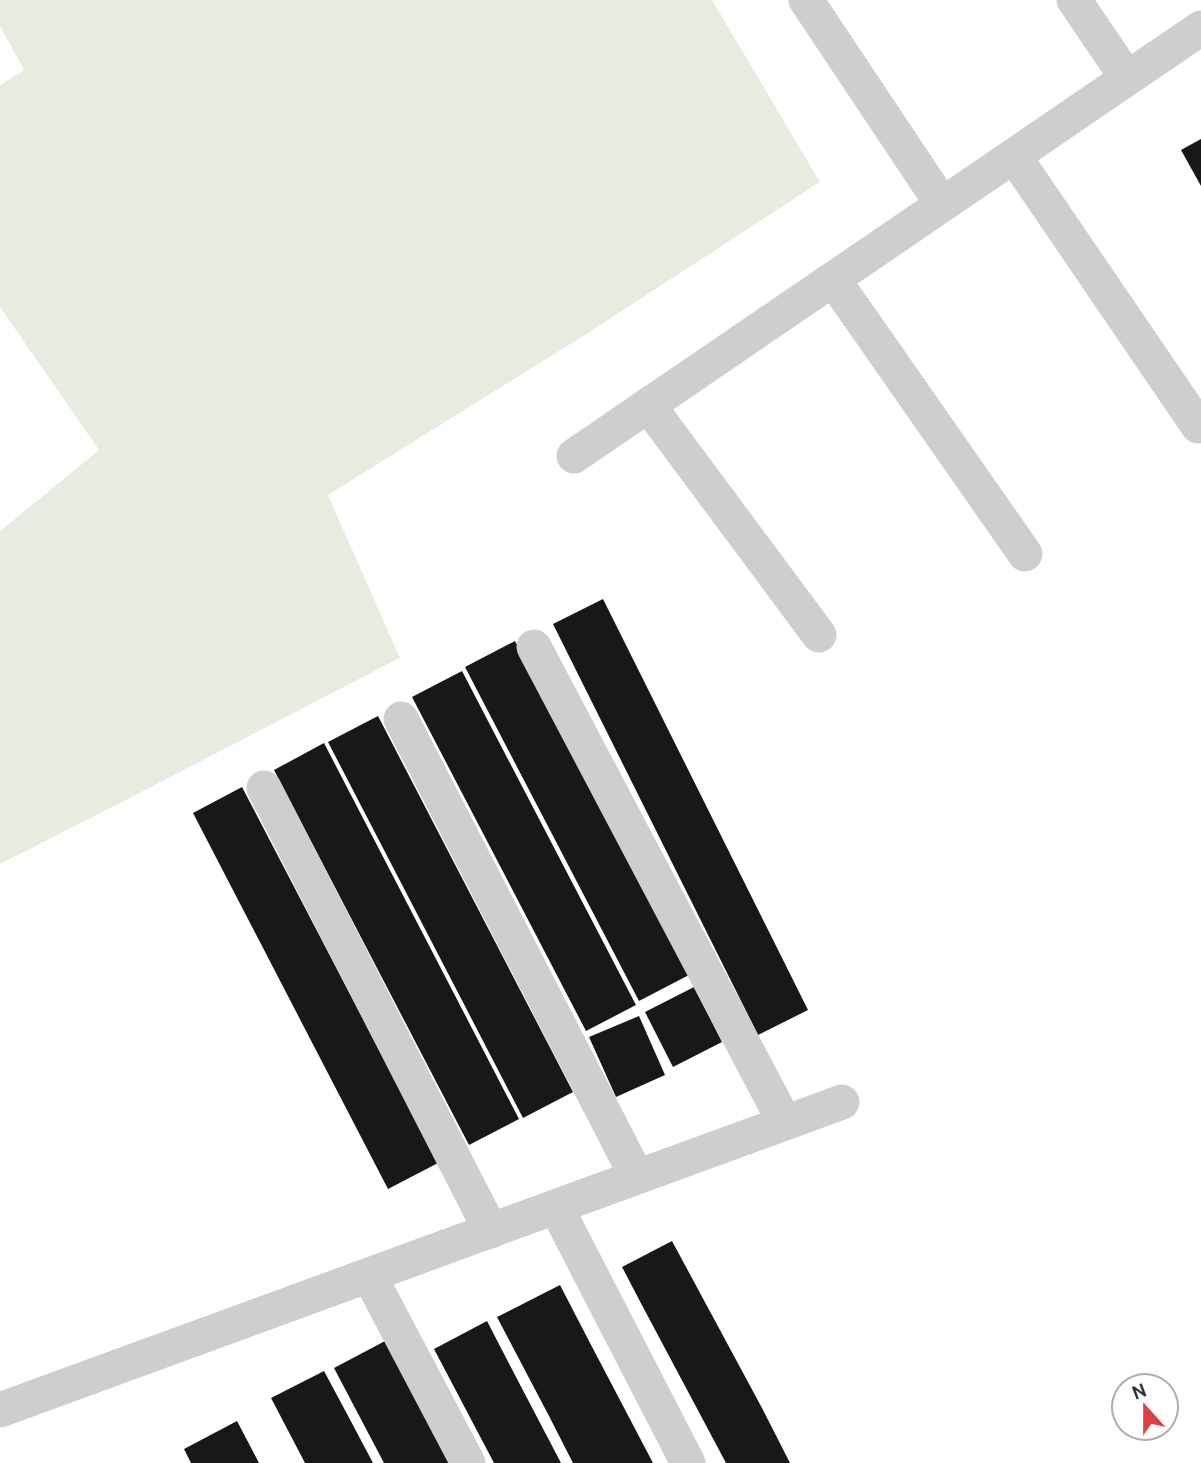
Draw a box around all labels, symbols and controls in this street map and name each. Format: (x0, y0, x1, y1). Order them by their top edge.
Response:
north arrow (1110, 1372, 1180, 1442)
text: N (1129, 1378, 1149, 1405)

